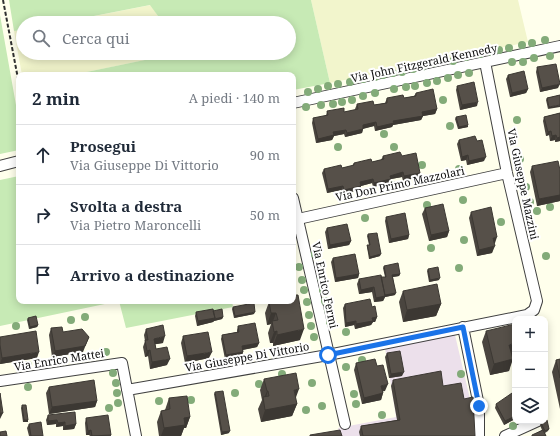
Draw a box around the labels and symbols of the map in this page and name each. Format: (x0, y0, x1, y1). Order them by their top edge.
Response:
street label: Via John Fitzgerald Kennedy (349, 40, 499, 85)
street label: Via Giuseppe Mazzini (504, 127, 543, 241)
street label: Via Don Primo Mazzolari (334, 162, 466, 205)
street label: Via Enrico Fermi (309, 240, 342, 330)
street label: Via Giuseppe Di Vittorio (184, 338, 310, 375)
street label: Via Enrico Mattei (13, 345, 105, 374)
route start (319, 346, 337, 364)
route end (470, 397, 488, 415)

